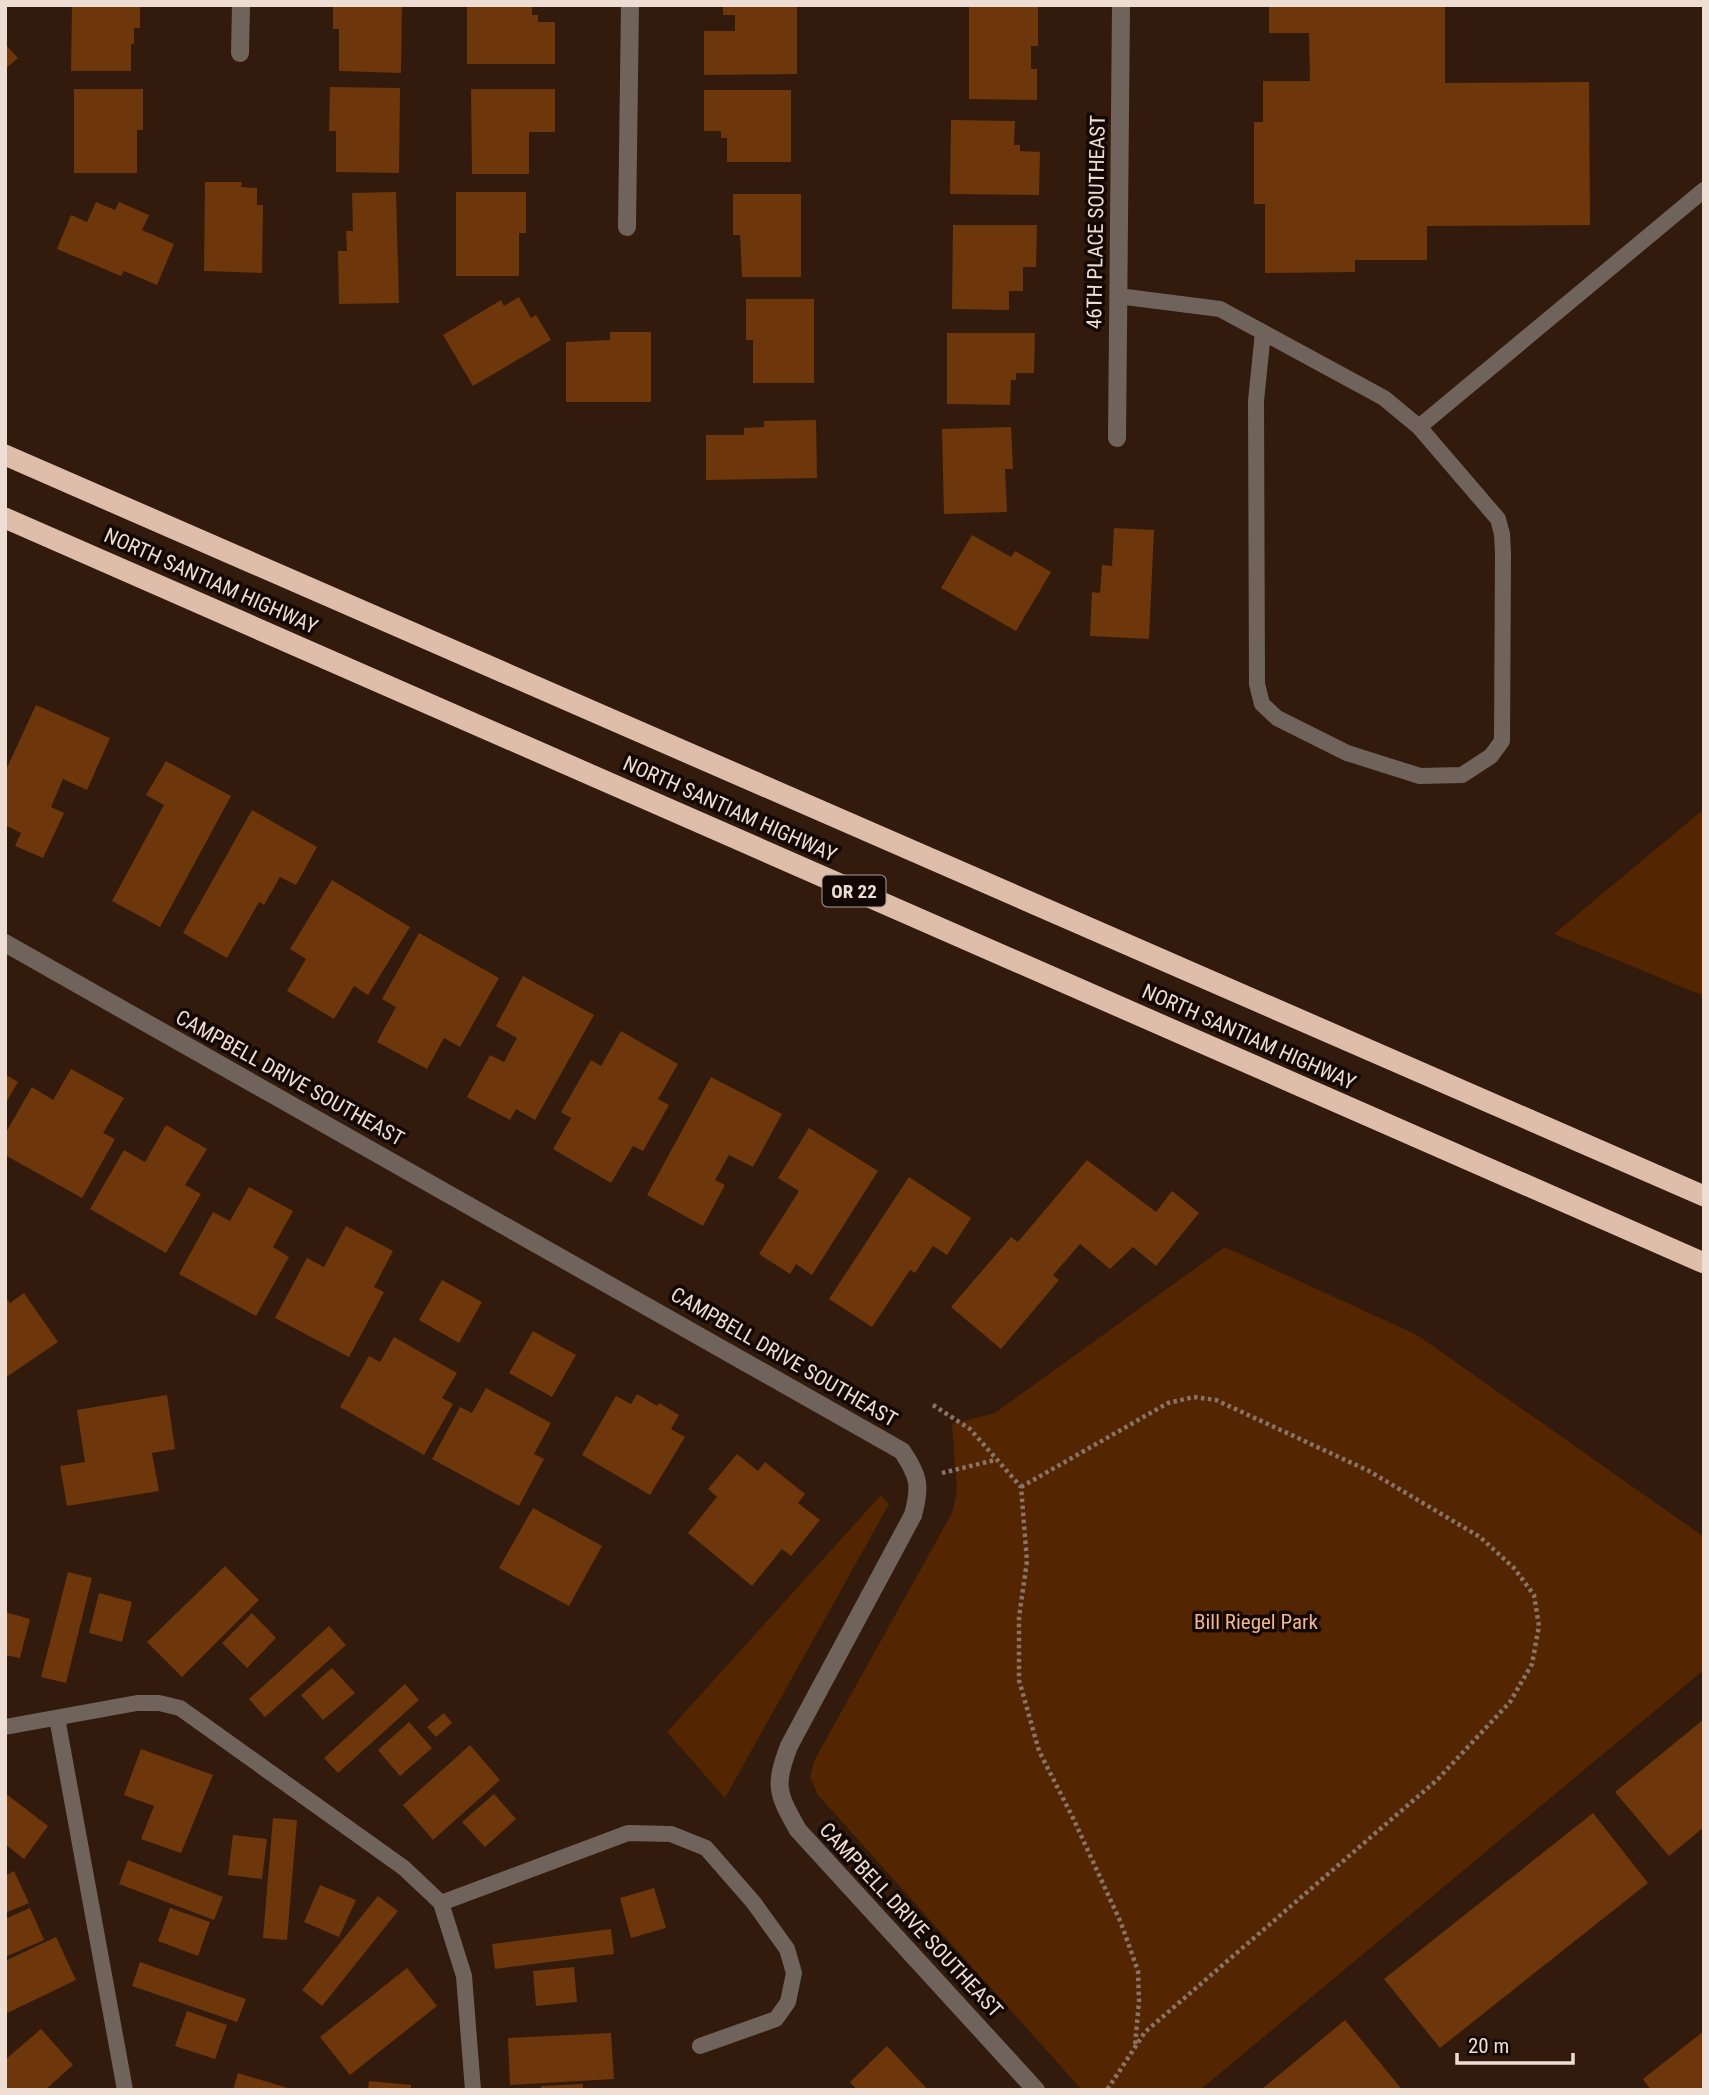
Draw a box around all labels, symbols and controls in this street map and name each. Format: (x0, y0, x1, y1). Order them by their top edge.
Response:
street label: 46TH PLACE SOUTHEAST (1082, 115, 1110, 329)
street label: NORTH SANTIAM HIGHWAY (101, 523, 321, 639)
street label: NORTH SANTIAM HIGHWAY (620, 751, 840, 867)
road number: OR 22 (822, 876, 886, 906)
street label: NORTH SANTIAM HIGHWAY (1139, 979, 1359, 1095)
street label: CAMPBELL DRIVE SOUTHEAST (172, 1005, 408, 1151)
street label: CAMPBELL DRIVE SOUTHEAST (667, 1282, 901, 1432)
park label: Bill Riegel Park (1194, 1610, 1318, 1634)
street label: CAMPBELL DRIVE SOUTHEAST (815, 1818, 1008, 2022)
scale bar (1457, 2022, 1572, 2066)
text: 20 m (1468, 2034, 1509, 2058)

